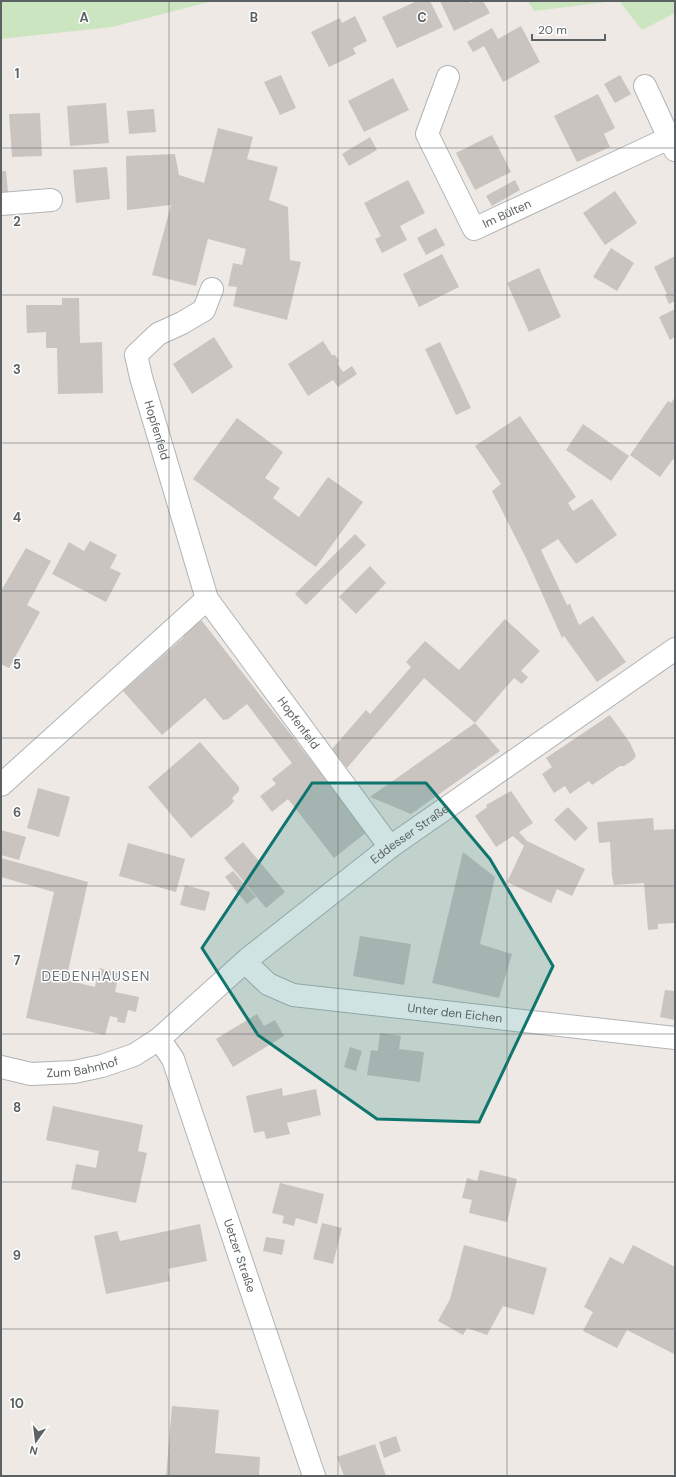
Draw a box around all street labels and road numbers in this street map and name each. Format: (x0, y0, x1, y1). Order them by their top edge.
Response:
street label: Im Bülten (480, 195, 534, 232)
street label: Hopfenfeld (140, 399, 173, 462)
street label: Hopfenfeld (274, 694, 323, 752)
street label: Eddesser Straße (367, 801, 452, 867)
street label: Unter den Eichen (407, 1000, 503, 1027)
street label: Zum Bahnhof (46, 1053, 121, 1081)
street label: Uetzer Straße (220, 1217, 259, 1295)

